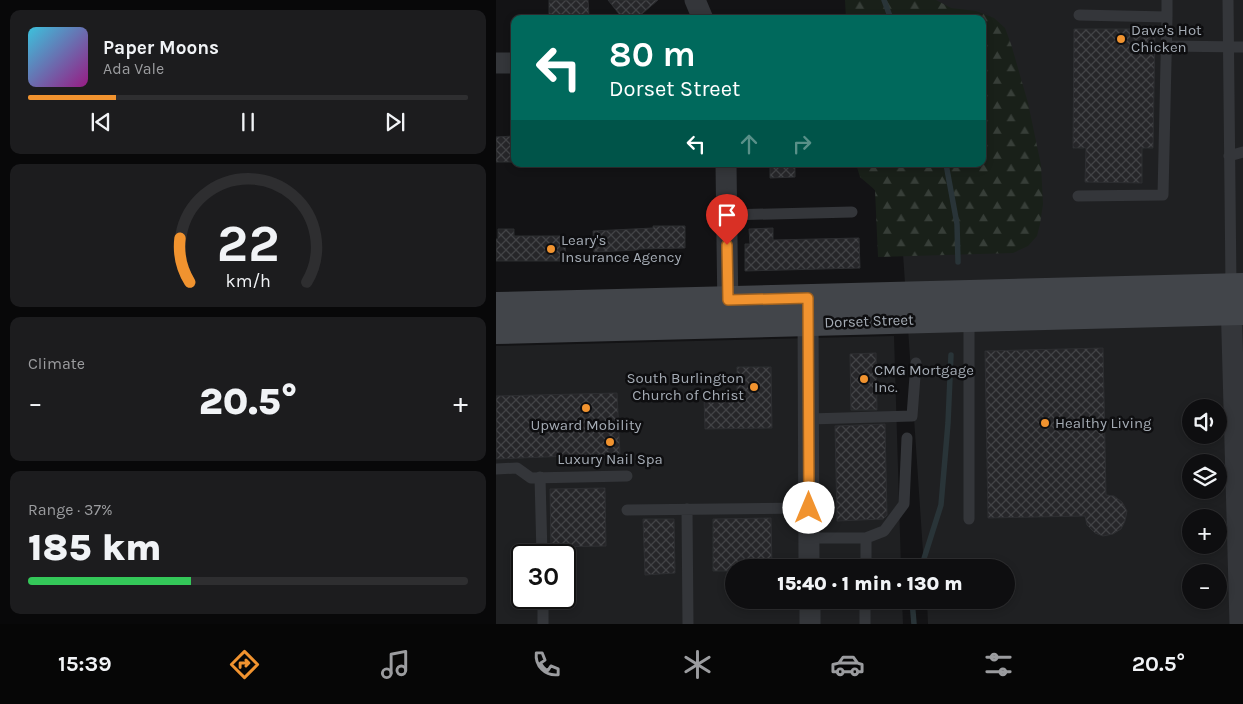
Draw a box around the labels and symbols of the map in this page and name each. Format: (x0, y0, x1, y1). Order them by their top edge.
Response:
place label: Dave's Hot Chicken (1131, 21, 1202, 56)
marker: Dave's Hot Chicken (1115, 33, 1127, 45)
pin (706, 194, 748, 245)
place label: Leary's Insurance Agency (561, 231, 682, 266)
marker: Leary's Insurance Agency (545, 243, 557, 255)
street label: Dorset Street (824, 310, 914, 332)
place label: CMG Mortgage Inc. (874, 361, 974, 396)
place label: South Burlington Church of Christ (626, 369, 744, 404)
marker: CMG Mortgage Inc. (858, 373, 870, 385)
marker: South Burlington Church of Christ (748, 381, 760, 393)
marker: Upward Mobility (580, 402, 592, 414)
place label: Healthy Living (1055, 414, 1152, 432)
place label: Upward Mobility (530, 416, 642, 434)
marker: Healthy Living (1039, 417, 1051, 429)
marker: Luxury Nail Spa (604, 436, 616, 448)
place label: Luxury Nail Spa (557, 450, 663, 468)
position arrow (782, 481, 834, 533)
speed limit sign: 30 (511, 544, 576, 609)

